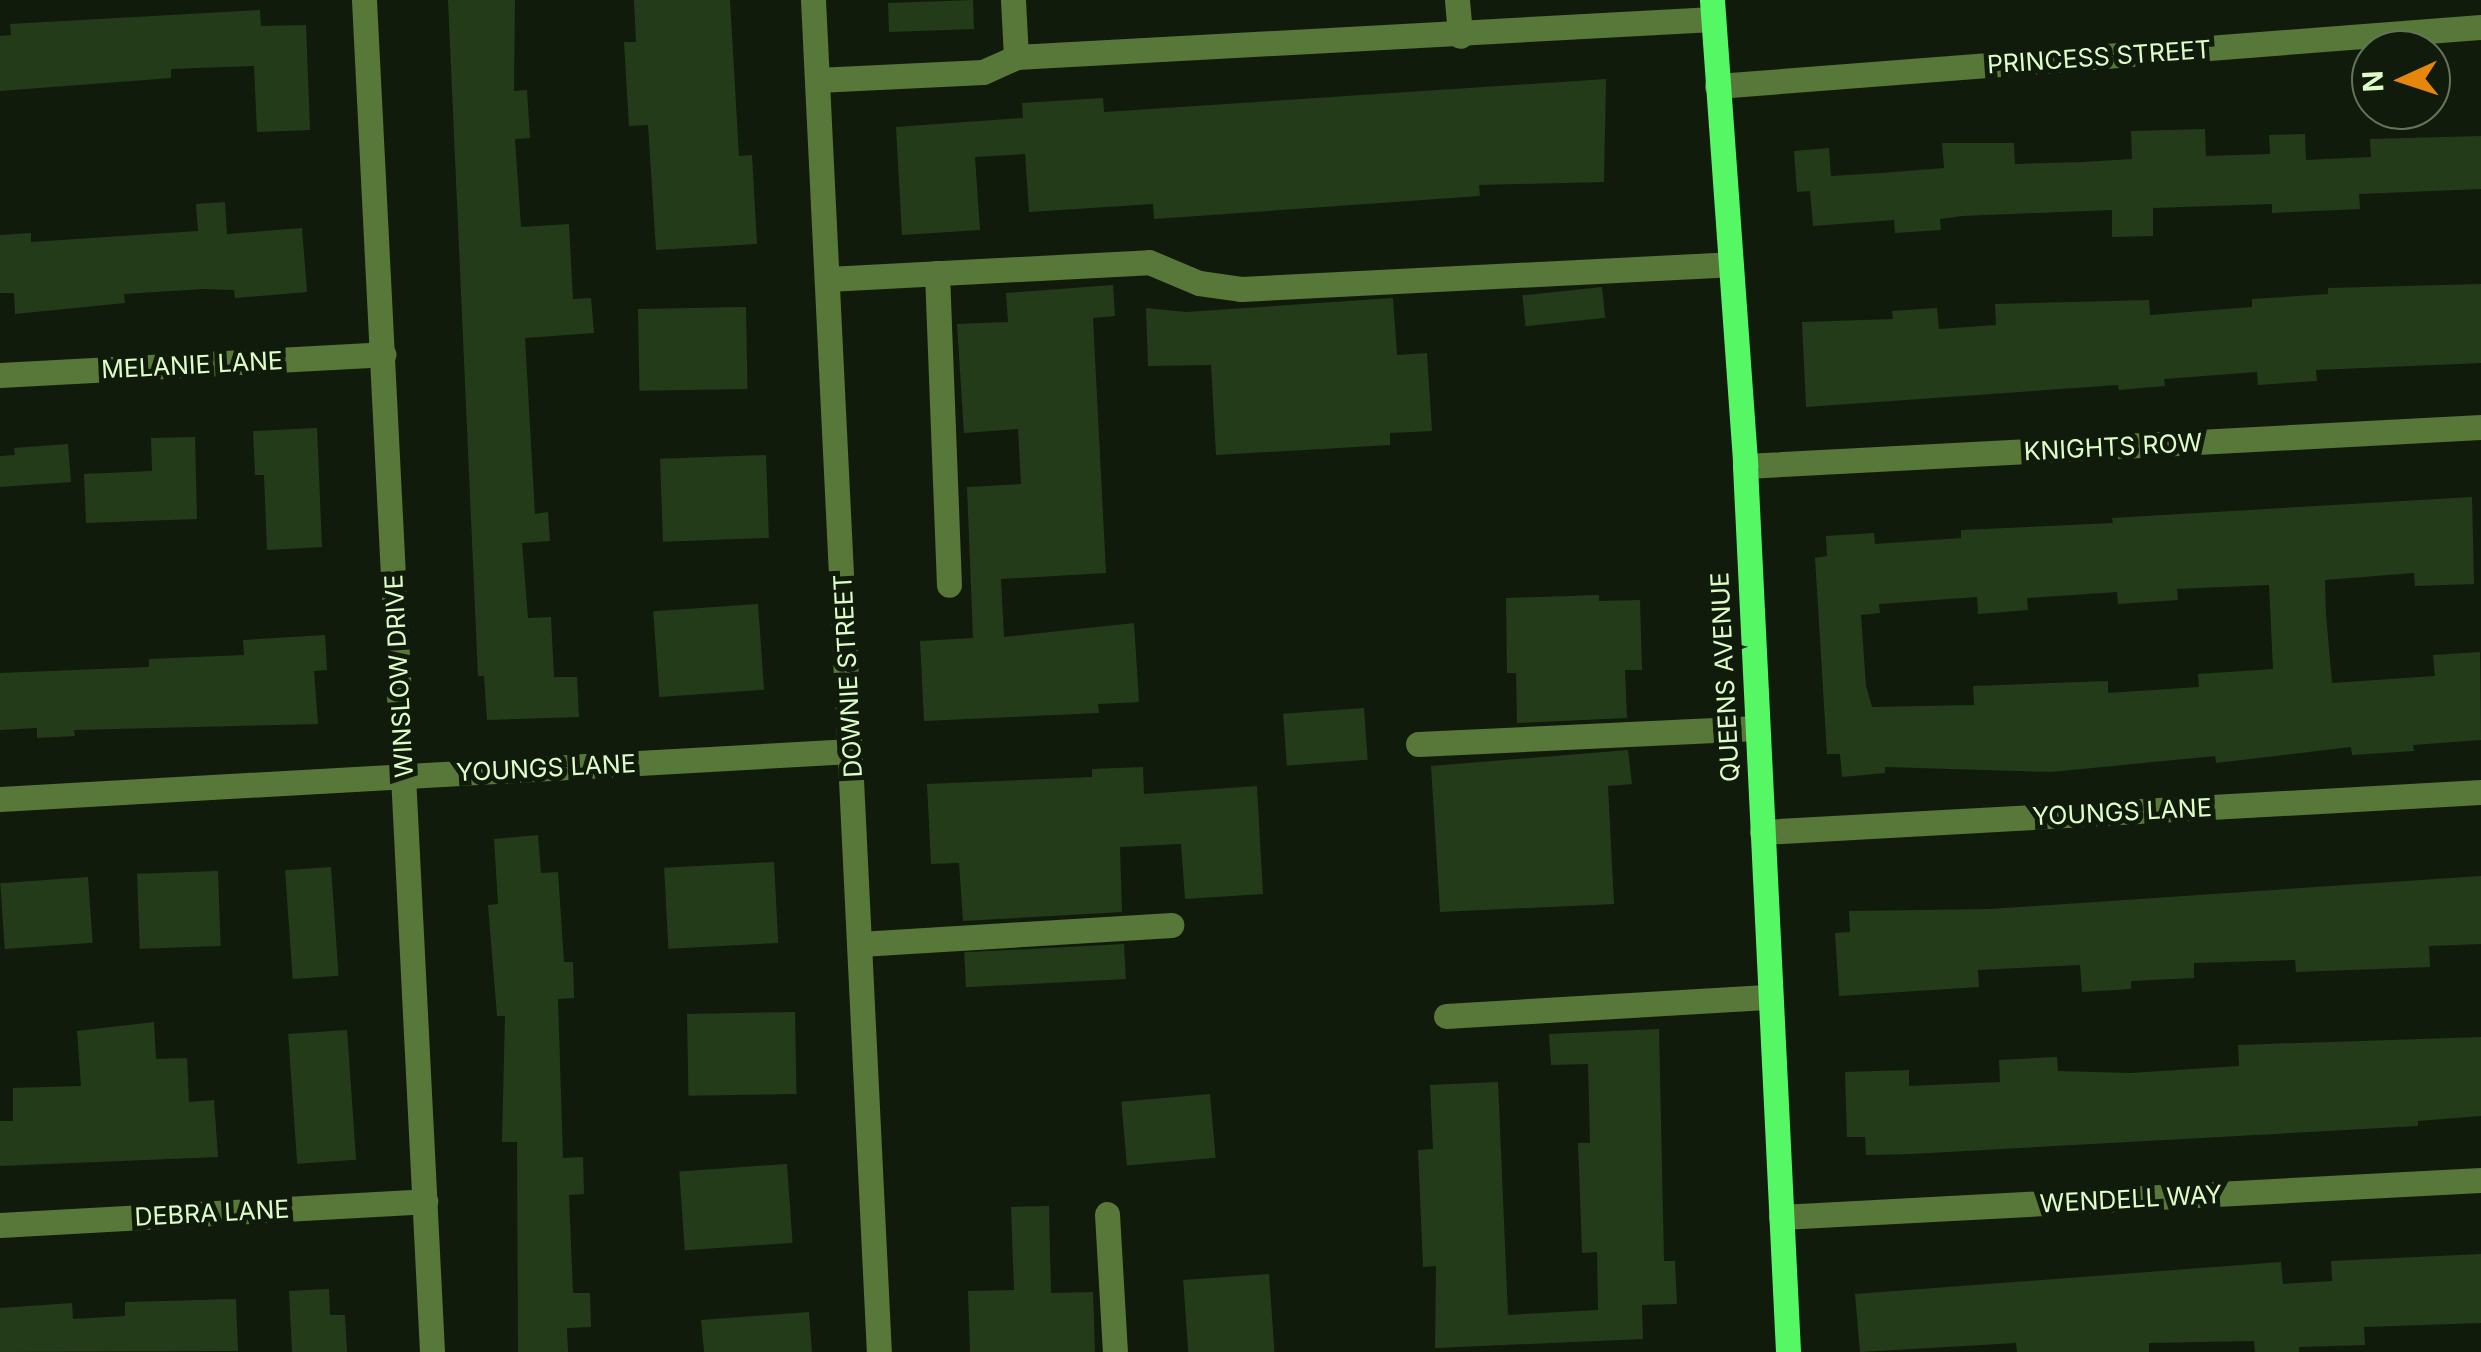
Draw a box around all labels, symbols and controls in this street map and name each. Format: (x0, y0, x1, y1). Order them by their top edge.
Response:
north arrow (2351, 30, 2451, 130)
street label: PRINCESS STREET (1986, 34, 2212, 80)
text: N (2356, 70, 2391, 93)
street label: MELANIE LANE (100, 345, 284, 385)
street label: KNIGHTS ROW (2023, 427, 2203, 467)
street label: QUEENS AVENUE (1705, 571, 1745, 783)
street label: DOWNIE STREET (828, 573, 868, 779)
street label: WINSLOW DRIVE (379, 574, 419, 778)
street label: YOUNGS LANE (456, 748, 636, 788)
street label: YOUNGS LANE (2032, 792, 2212, 832)
street label: WENDELL WAY (2039, 1179, 2223, 1219)
street label: DEBRA LANE (134, 1194, 290, 1232)

